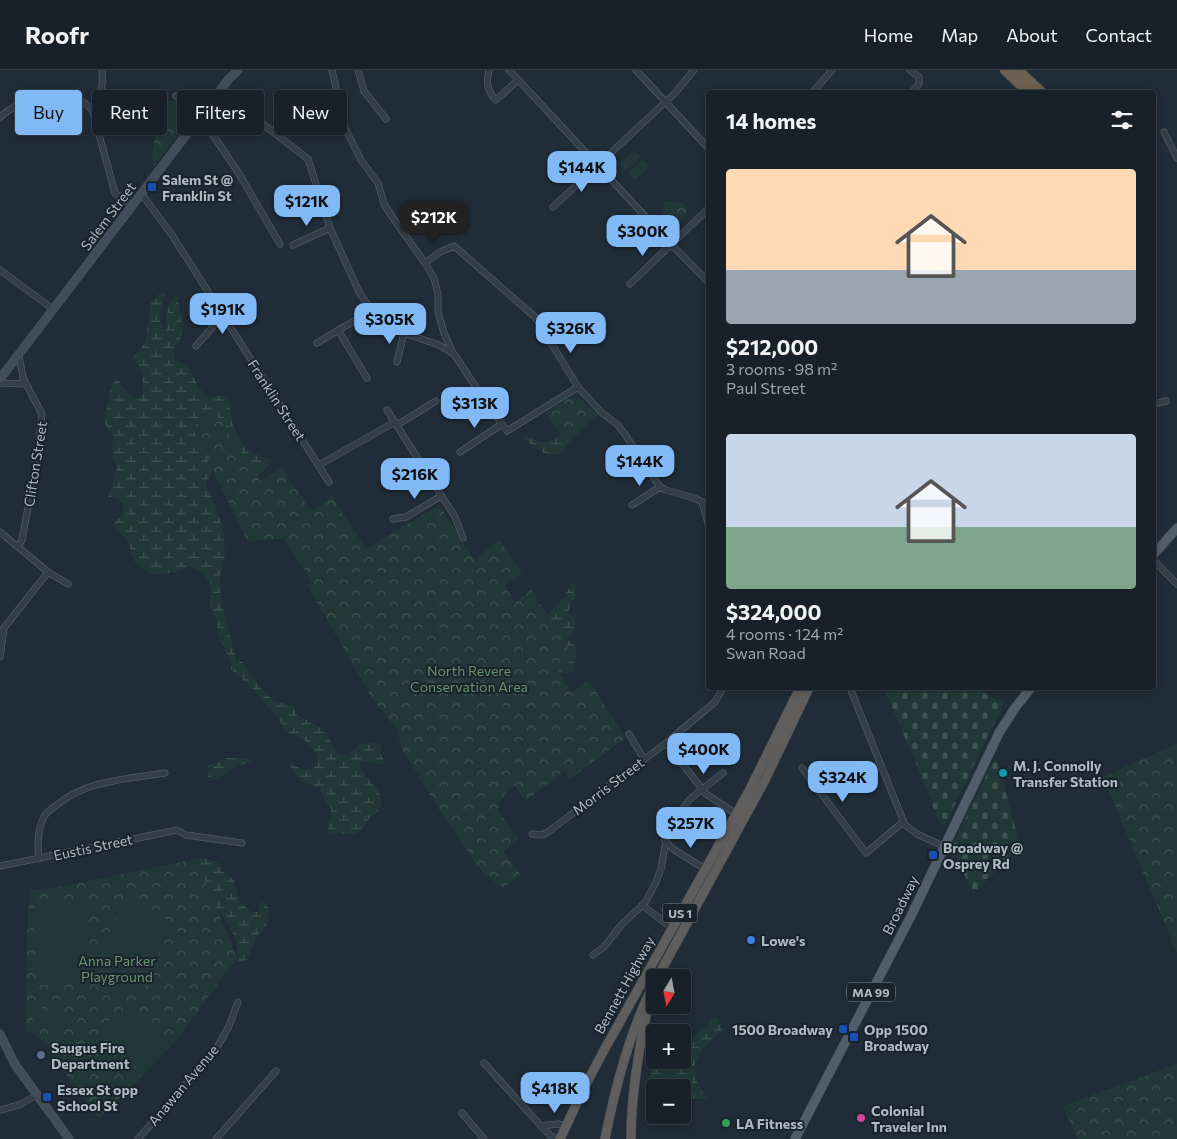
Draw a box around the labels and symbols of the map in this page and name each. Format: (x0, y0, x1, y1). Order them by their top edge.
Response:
pin: $144K (547, 150, 617, 193)
place label: Salem St @ Franklin St (162, 171, 234, 204)
street label: Salem Street (77, 178, 139, 253)
marker: Salem St @ Franklin St (146, 181, 158, 193)
pin: $121K (272, 184, 342, 227)
pin: $212K (399, 200, 469, 243)
pin: $300K (608, 214, 678, 257)
pin: $191K (188, 292, 258, 335)
pin: $305K (355, 302, 425, 345)
pin: $326K (536, 312, 606, 354)
street label: Franklin Street (244, 356, 310, 444)
pin: $313K (440, 386, 510, 429)
street label: Clifton Street (20, 420, 50, 508)
pin: $144K (605, 444, 675, 487)
pin: $216K (380, 458, 450, 500)
park label: North Revere Conservation Area (410, 662, 528, 695)
pin: $400K (669, 732, 739, 775)
street label: Morris Street (569, 753, 647, 818)
place label: M. J. Connolly Transfer Station (1013, 757, 1118, 790)
pin: $324K (808, 760, 878, 803)
marker: M. J. Connolly Transfer Station (997, 767, 1009, 779)
pin: $257K (656, 806, 726, 849)
street label: Eustis Street (52, 830, 134, 864)
place label: Broadway @ Osprey Rd (943, 839, 1024, 872)
marker: Broadway @ Osprey Rd (927, 849, 939, 861)
street label: Broadway (878, 873, 922, 937)
road number: US 1 (662, 904, 698, 922)
place label: Lowe's (761, 932, 806, 949)
street label: Bennett Highway (590, 933, 658, 1037)
marker: Lowe's (745, 934, 757, 946)
park label: Anna Parker Playground (78, 952, 156, 985)
north arrow (646, 969, 691, 1014)
road number: MA 99 (847, 982, 895, 1002)
place label: 1500 Broadway (732, 1021, 833, 1038)
place label: Opp 1500 Broadway (864, 1021, 929, 1054)
marker: 1500 Broadway (837, 1023, 849, 1035)
marker: Opp 1500 Broadway (848, 1031, 860, 1043)
place label: Saugus Fire Department (51, 1039, 130, 1072)
street label: Anawan Avenue (144, 1041, 222, 1129)
marker: Saugus Fire Department (35, 1049, 47, 1061)
pin: $418K (520, 1072, 590, 1114)
place label: Essex St opp School St (57, 1081, 138, 1114)
marker: Essex St opp School St (41, 1091, 53, 1103)
place label: Colonial Traveler Inn (871, 1102, 947, 1135)
marker: Colonial Traveler Inn (855, 1112, 867, 1124)
place label: LA Fitness (736, 1115, 804, 1132)
marker: LA Fitness (720, 1117, 732, 1129)

